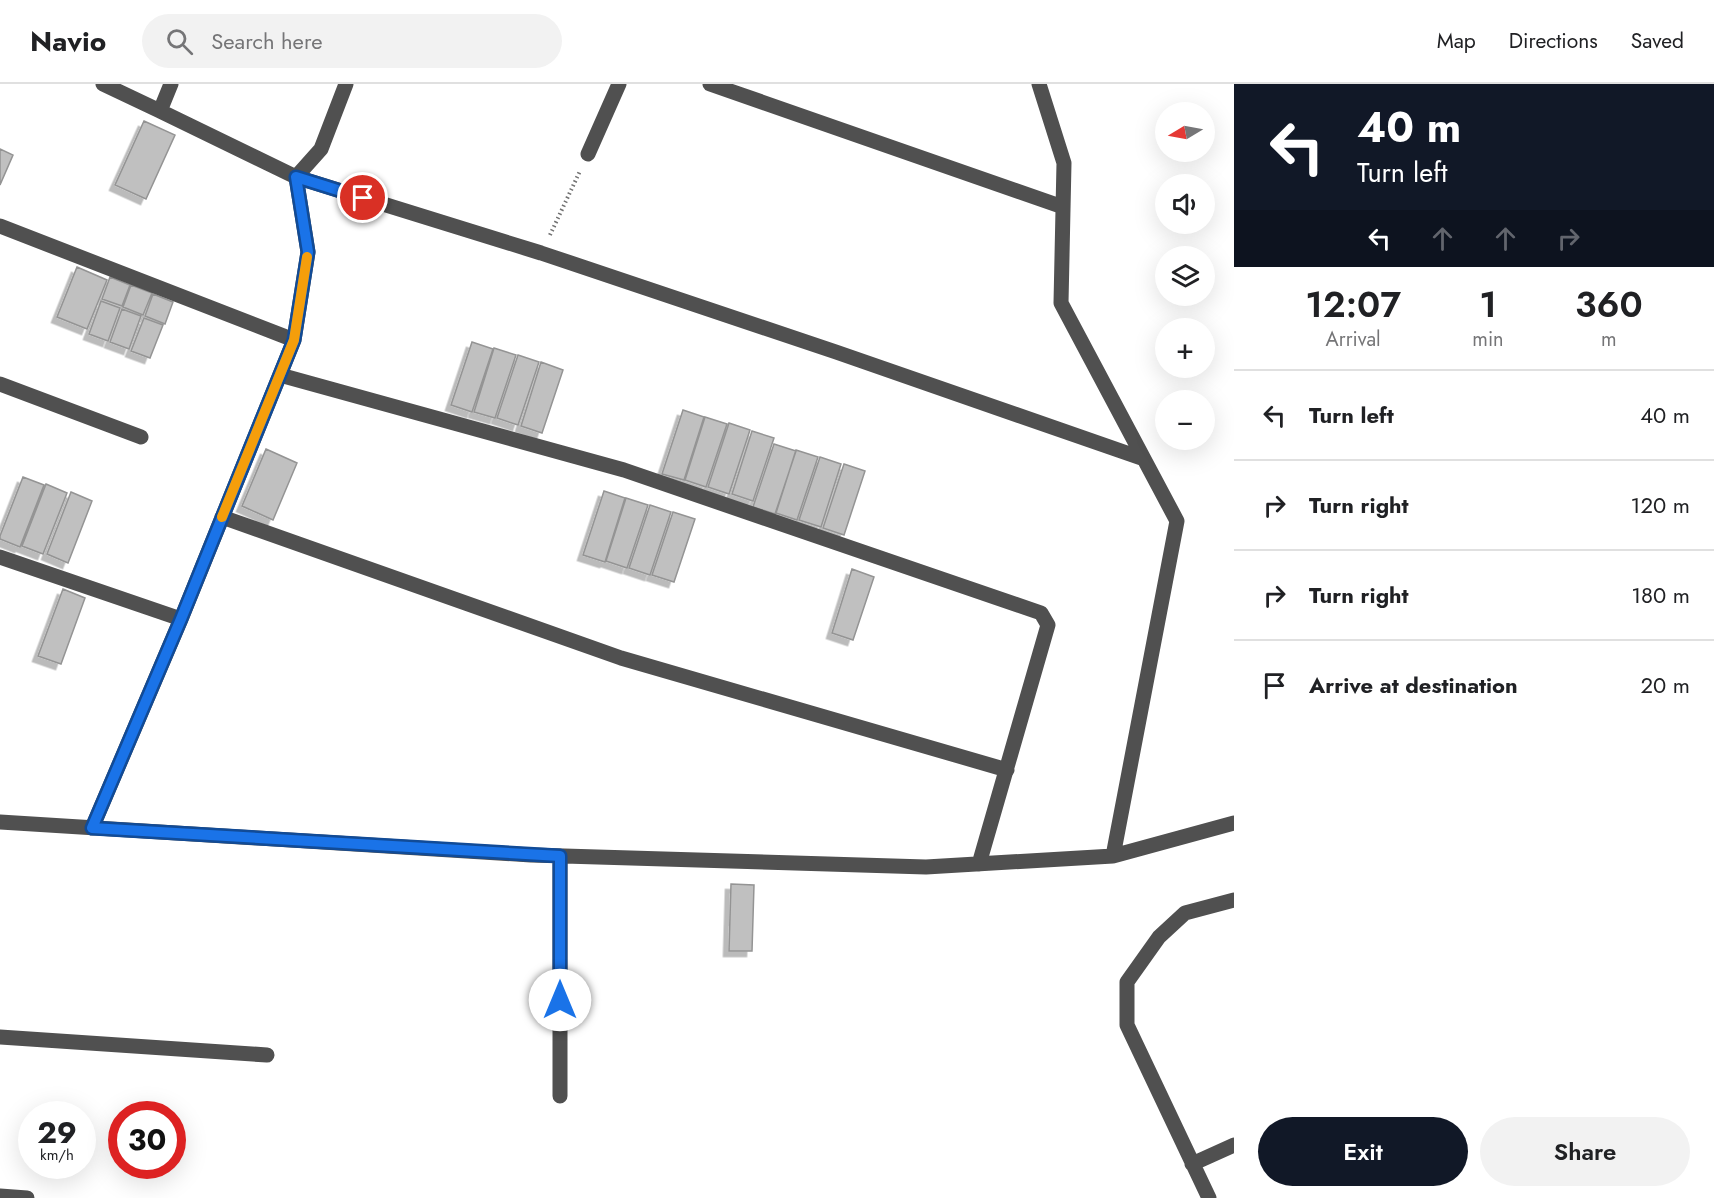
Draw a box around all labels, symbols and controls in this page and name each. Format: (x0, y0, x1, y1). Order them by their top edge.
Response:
search box (142, 14, 562, 68)
text: Navio (30, 21, 106, 62)
icon: search (163, 25, 196, 58)
text: Search here (211, 25, 322, 57)
text: Map (1437, 26, 1476, 56)
text: Directions (1509, 26, 1598, 56)
text: Saved (1631, 26, 1684, 56)
text: 40 m (1357, 97, 1461, 158)
north arrow (1155, 102, 1215, 162)
map controls (1155, 102, 1215, 450)
icon: left (1258, 108, 1336, 186)
text: Turn left (1357, 153, 1447, 192)
pin (337, 172, 388, 223)
button: sound (1155, 174, 1215, 234)
icon: arrive (346, 181, 379, 214)
icon: left (1363, 222, 1396, 255)
icon: ahead (1426, 222, 1459, 255)
icon: ahead (1489, 222, 1522, 255)
icon: right (1552, 222, 1585, 255)
button: layers (1155, 246, 1215, 306)
text: 12:07 (1305, 278, 1401, 330)
text: 1 (1479, 278, 1497, 330)
text: 360 (1575, 278, 1643, 330)
button: + (1155, 318, 1215, 378)
text: Arrival (1326, 325, 1381, 354)
text: min (1472, 325, 1504, 354)
text: m (1601, 325, 1617, 354)
button: − (1155, 390, 1215, 450)
icon: left (1258, 399, 1291, 432)
text: Turn left (1309, 399, 1394, 431)
text: 40 m (1640, 399, 1690, 431)
icon: right (1258, 489, 1291, 522)
text: Turn right (1309, 489, 1409, 521)
text: 120 m (1631, 489, 1690, 521)
icon: right (1258, 579, 1291, 612)
text: Turn right (1309, 579, 1409, 611)
text: 180 m (1631, 579, 1690, 611)
icon: arrive (1258, 669, 1291, 702)
text: Arrive at destination (1309, 669, 1518, 701)
text: 20 m (1641, 669, 1690, 701)
position arrow (528, 968, 592, 1032)
speed limit sign: 30 (108, 1101, 186, 1179)
text: 29 (37, 1111, 77, 1154)
button: Exit (1258, 1117, 1468, 1186)
button: Share (1480, 1117, 1690, 1186)
text: km/h (40, 1144, 74, 1166)

